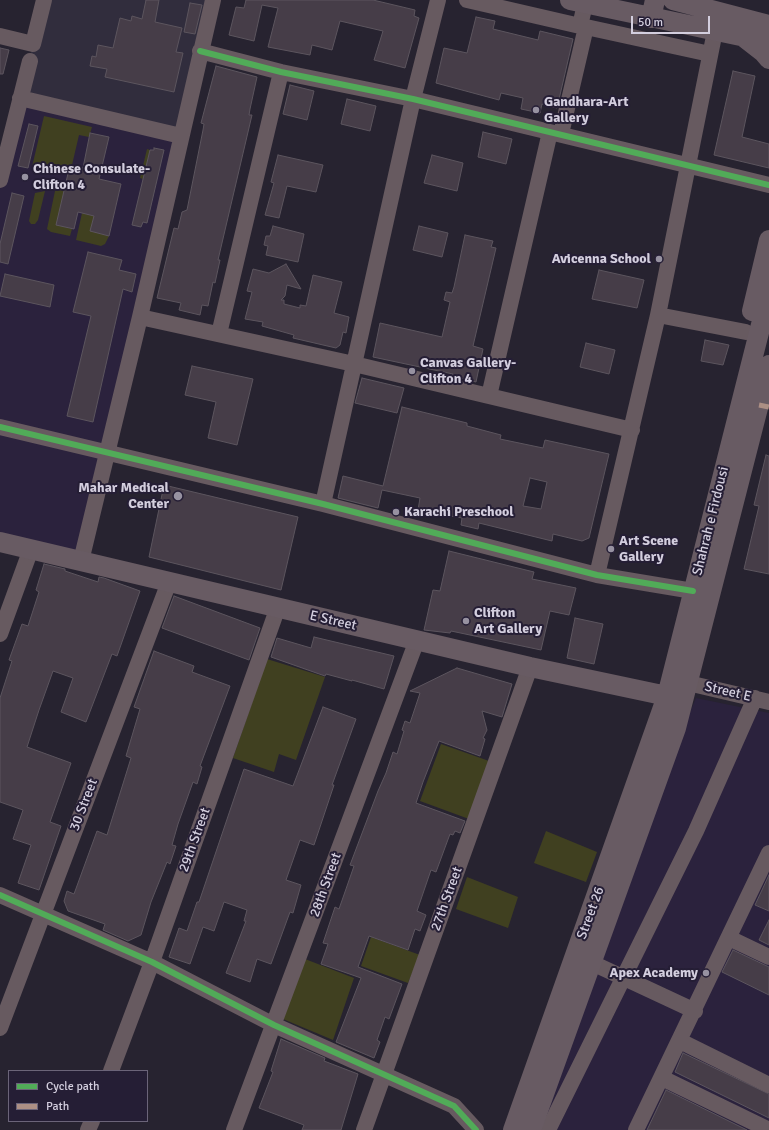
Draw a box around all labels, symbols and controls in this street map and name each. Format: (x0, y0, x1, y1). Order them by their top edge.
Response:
scale bar (633, 8, 712, 34)
text: 50 m (638, 15, 663, 30)
place label: Gandhara-Art Gallery (544, 94, 628, 126)
marker: Gandhara-Art Gallery (531, 105, 541, 115)
place label: Chinese Consulate- Clifton 4 (33, 161, 150, 194)
marker: Chinese Consulate- Clifton 4 (20, 172, 30, 182)
place label: Avicenna School (552, 251, 651, 267)
marker: Avicenna School (654, 254, 664, 264)
place label: Canvas Gallery- Clifton 4 (420, 355, 516, 388)
marker: Canvas Gallery- Clifton 4 (407, 366, 417, 376)
street label: Shahrah e Firdousi (689, 465, 733, 577)
place label: Mahar Medical Center (78, 480, 169, 512)
marker: Mahar Medical Center (172, 490, 184, 502)
place label: Karachi Preschool (404, 504, 514, 520)
marker: Karachi Preschool (391, 507, 401, 517)
place label: Art Scene Gallery (619, 533, 678, 566)
marker: Art Scene Gallery (606, 544, 616, 554)
place label: Clifton Art Gallery (474, 605, 542, 638)
street label: E Street (308, 607, 358, 635)
marker: Clifton Art Gallery (461, 616, 471, 626)
street label: Street E (703, 678, 753, 706)
street label: 30 Street (66, 776, 102, 834)
street label: 29th Street (176, 806, 214, 874)
street label: 28th Street (307, 851, 345, 919)
street label: 27th Street (428, 865, 466, 933)
street label: Street 26 (574, 884, 608, 942)
place label: Apex Academy (610, 965, 698, 981)
marker: Apex Academy (701, 968, 711, 978)
legend (8, 1070, 148, 1122)
text: Cycle path (46, 1079, 99, 1094)
text: Path (46, 1099, 69, 1114)

